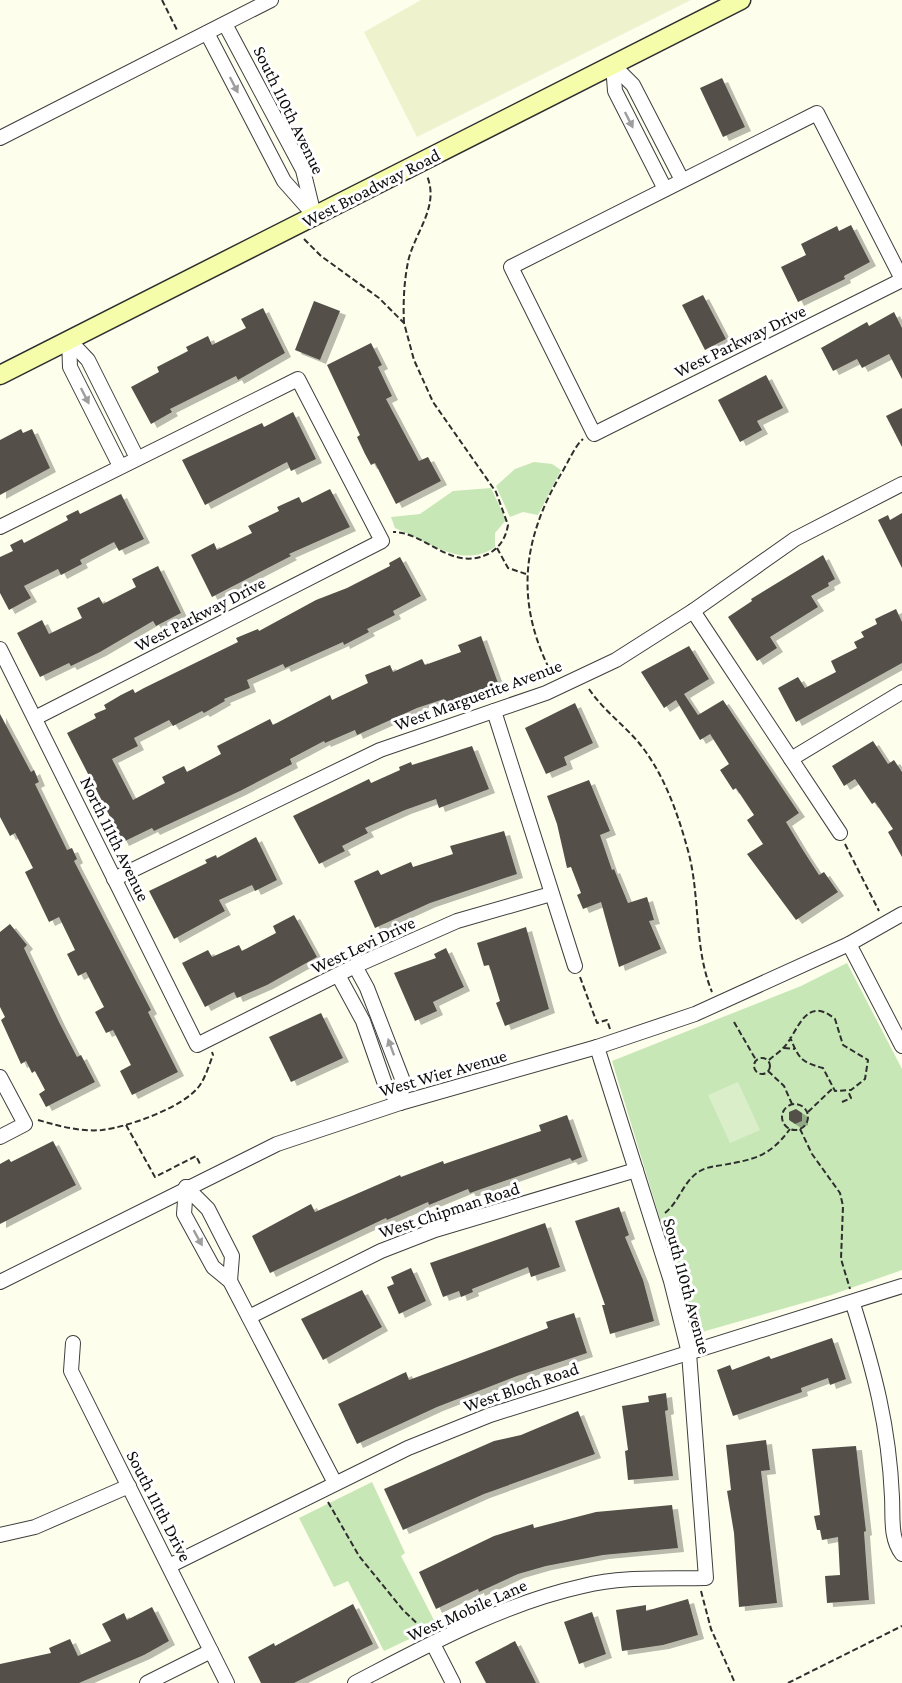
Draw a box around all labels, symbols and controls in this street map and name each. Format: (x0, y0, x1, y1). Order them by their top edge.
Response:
street label: South 110th Avenue (249, 43, 329, 177)
one-way arrow (229, 76, 239, 93)
one-way arrow (625, 111, 634, 128)
street label: West Broadway Road (299, 144, 444, 231)
street label: West Parkway Drive (671, 300, 809, 382)
one-way arrow (80, 387, 89, 404)
street label: West Parkway Drive (131, 572, 269, 656)
street label: West Marguerite Avenue (391, 655, 565, 735)
street label: North 111th Avenue (76, 773, 154, 905)
street label: West Levi Drive (308, 912, 418, 978)
one-way arrow (386, 1038, 396, 1056)
street label: West Wier Avenue (377, 1045, 509, 1101)
street label: West Chipman Road (376, 1178, 522, 1242)
street label: South 110th Avenue (659, 1216, 715, 1356)
one-way arrow (193, 1230, 203, 1247)
street label: West Bloch Road (461, 1358, 582, 1416)
street label: South 111th Drive (122, 1447, 196, 1565)
street label: West Mobile Lane (404, 1575, 530, 1645)

